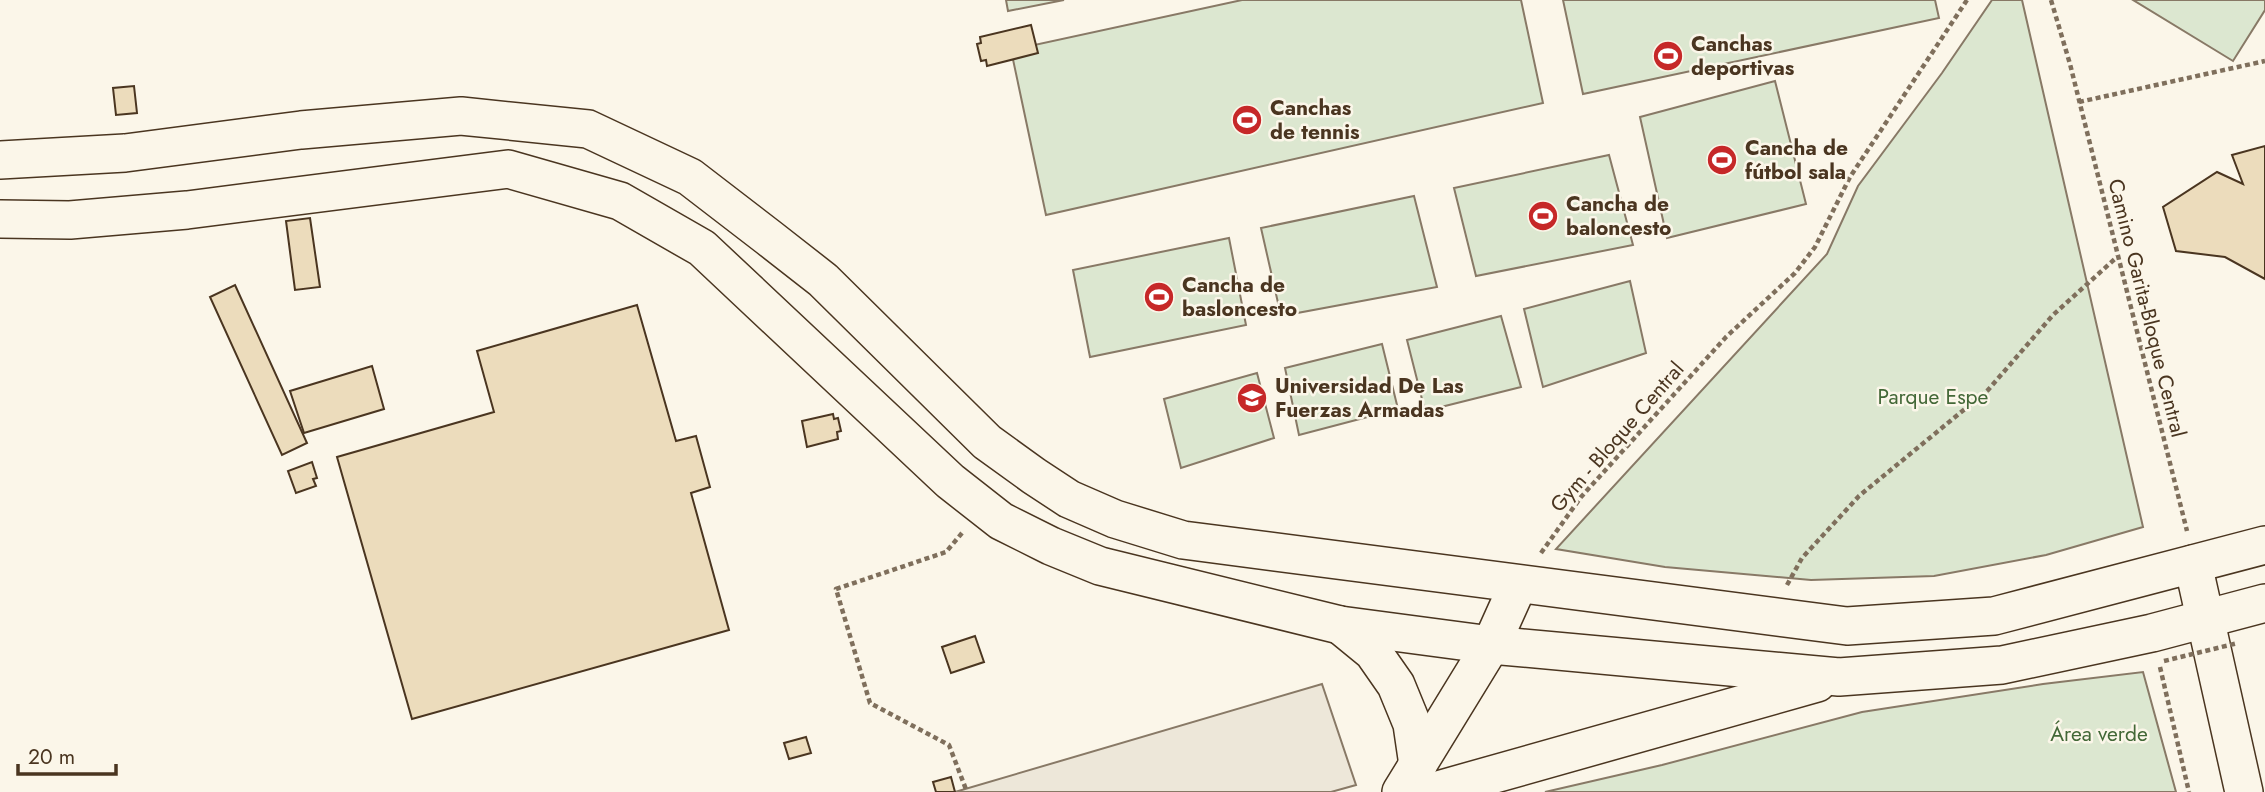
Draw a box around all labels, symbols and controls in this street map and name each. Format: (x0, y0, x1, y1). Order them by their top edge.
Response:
place label: Canchas deportivas (1691, 29, 1795, 83)
sports icon: Canchas deportivas (1651, 39, 1685, 73)
place label: Canchas de tennis (1270, 93, 1360, 147)
sports icon: Canchas de tennis (1230, 103, 1264, 137)
place label: Cancha de fútbol sala (1745, 133, 1848, 187)
sports icon: Cancha de fútbol sala (1705, 143, 1739, 177)
street label: Camino Garita-Bloque Central (2100, 176, 2194, 440)
place label: Cancha de baloncesto (1566, 189, 1671, 243)
sports icon: Cancha de baloncesto (1526, 199, 1560, 233)
place label: Cancha de basloncesto (1182, 270, 1297, 324)
sports icon: Cancha de basloncesto (1142, 280, 1176, 314)
street label: Gym - Bloque Central (1543, 355, 1691, 519)
place label: Universidad De Las Fuerzas Armadas (1275, 371, 1464, 425)
school or university icon: Universidad De Las Fuerzas Armadas (1235, 381, 1269, 415)
park label: Parque Espe (1878, 382, 1989, 412)
park label: Área verde (2050, 719, 2148, 749)
scale bar (18, 732, 116, 776)
text: 20 m (28, 742, 75, 772)

